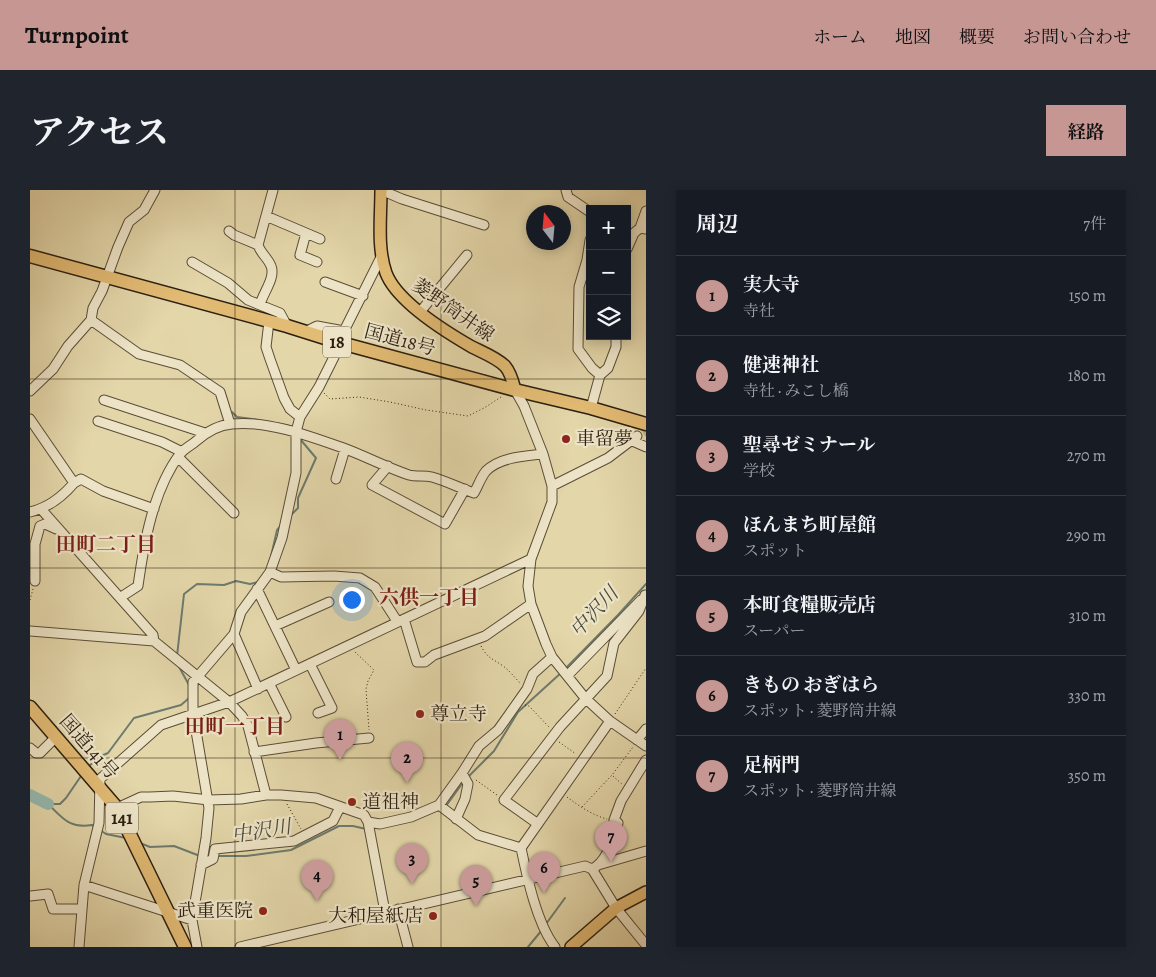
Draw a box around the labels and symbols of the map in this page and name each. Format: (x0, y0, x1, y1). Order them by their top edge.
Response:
north arrow (526, 205, 571, 250)
street label: 菱野筒井線 (407, 272, 499, 348)
street label: 国道18号 (362, 318, 438, 362)
road number: 18 (323, 326, 351, 358)
place label: 車留夢 (576, 426, 633, 452)
marker: 車留夢 (560, 433, 572, 445)
district label: 田町二丁目 (56, 531, 156, 558)
water label: 中沢川 (564, 579, 626, 643)
district label: 六供一丁目 (379, 584, 479, 611)
your location (339, 587, 365, 613)
place label: 尊立寺 (430, 701, 487, 727)
marker: 尊立寺 (414, 708, 426, 720)
street label: 国道141号 (53, 709, 125, 785)
district label: 田町一丁目 (185, 713, 285, 740)
pin: 1 (324, 719, 356, 760)
pin: 2 (391, 742, 423, 783)
place label: 道祖神 (362, 789, 419, 815)
marker: 道祖神 (346, 796, 358, 808)
road number: 141 (106, 802, 138, 834)
water label: 中沢川 (229, 813, 295, 849)
pin: 7 (595, 821, 627, 862)
pin: 3 (396, 843, 428, 884)
pin: 6 (528, 852, 560, 893)
pin: 4 (301, 860, 333, 901)
pin: 5 (460, 865, 492, 906)
place label: 武重医院 (177, 898, 253, 924)
place label: 大和屋紙店 (328, 903, 423, 929)
marker: 武重医院 (257, 905, 269, 917)
marker: 大和屋紙店 (427, 910, 439, 922)

